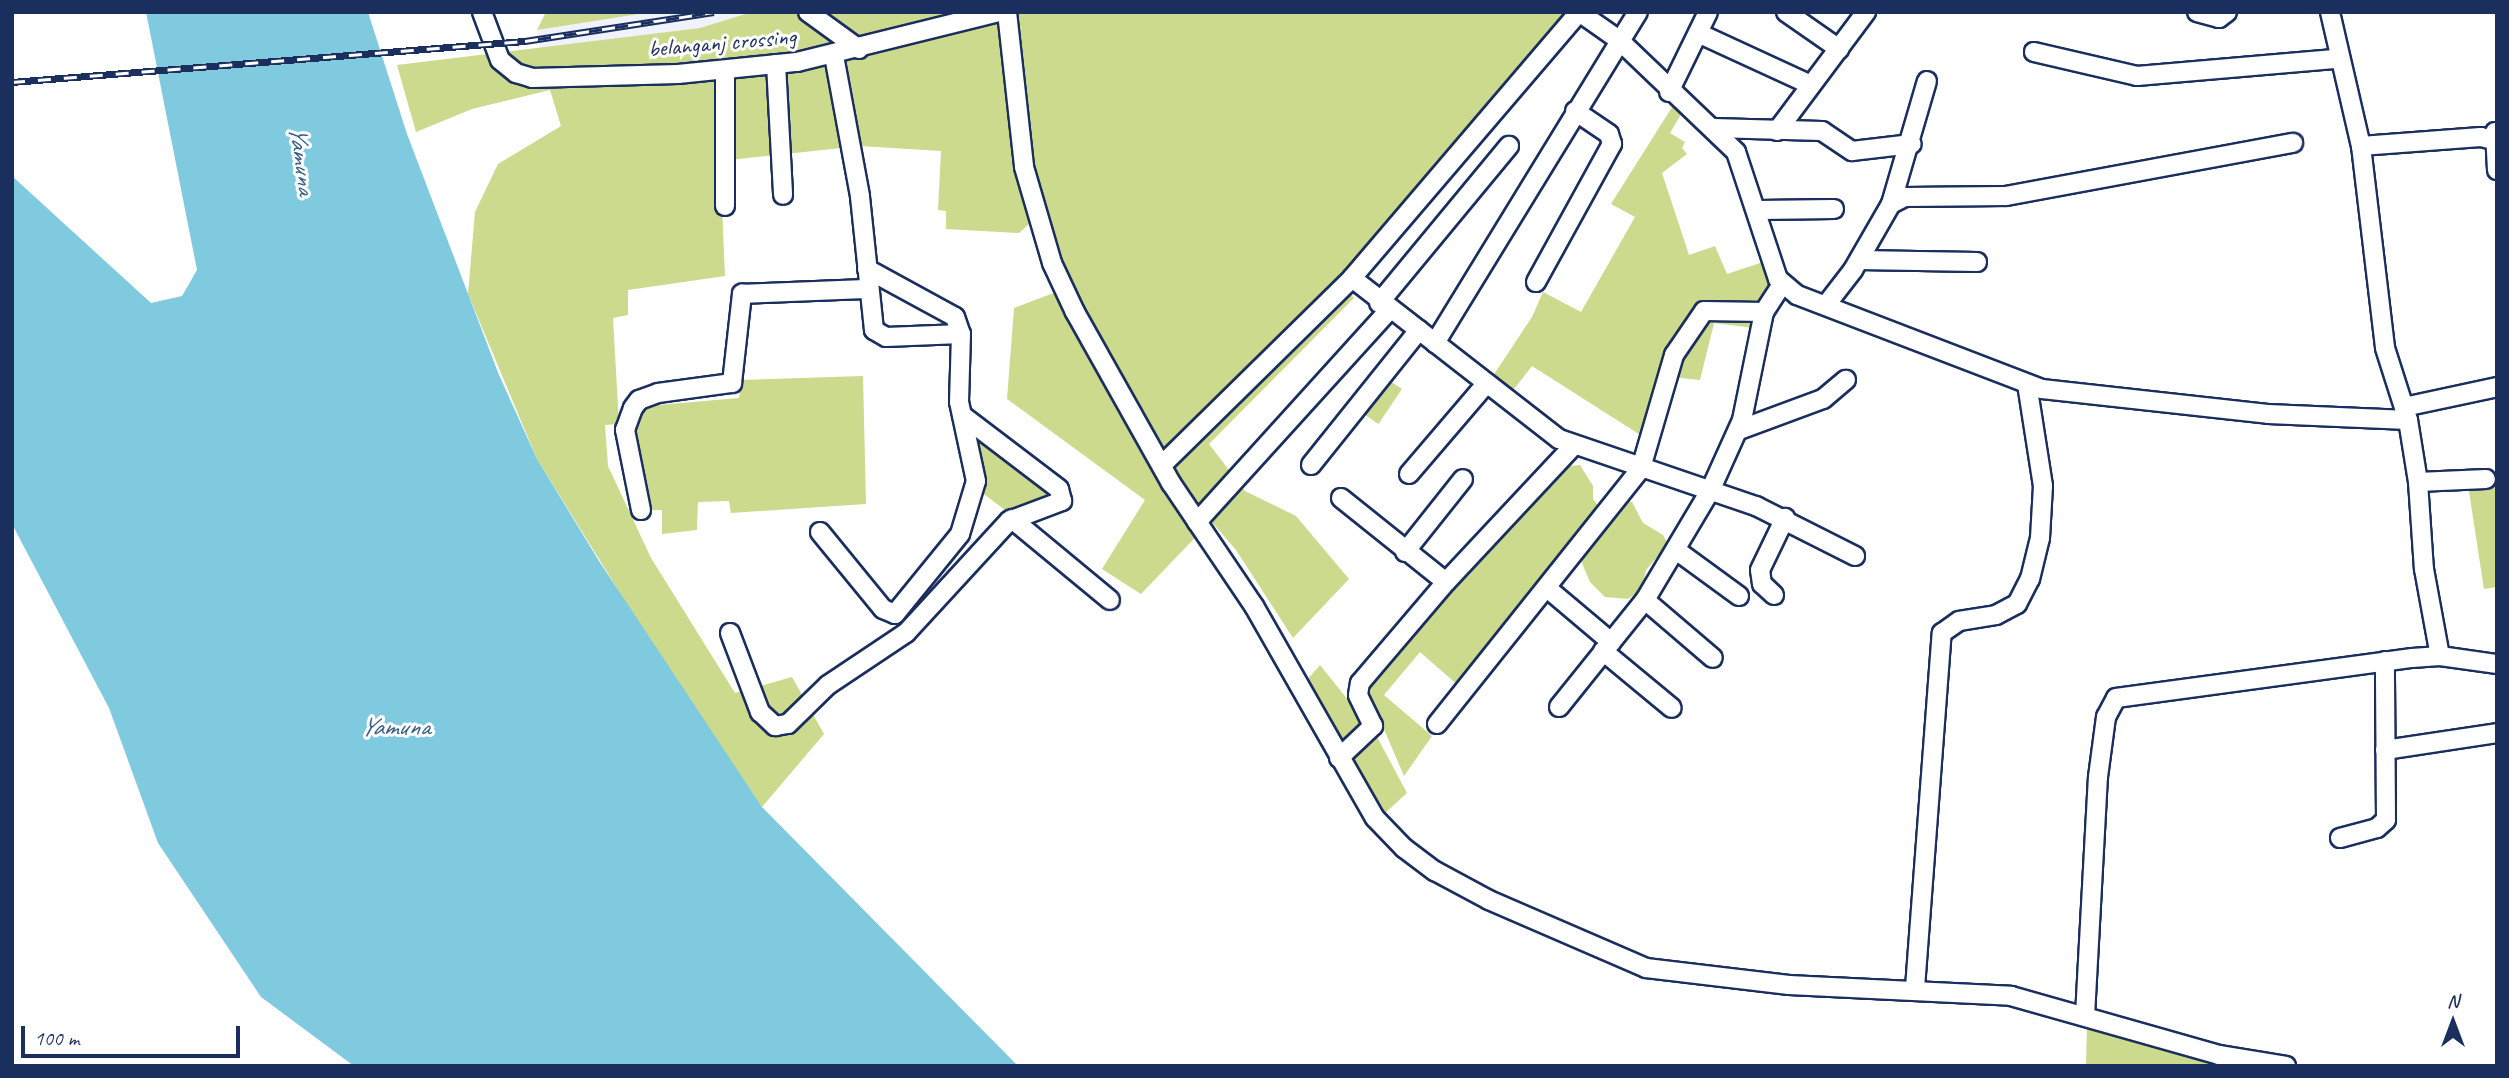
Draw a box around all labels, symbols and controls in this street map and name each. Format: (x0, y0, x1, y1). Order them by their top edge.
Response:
street label: belanganj crossing (647, 22, 797, 64)
water label: Yamuna (282, 124, 322, 196)
water label: Yamuna (360, 711, 430, 743)
north arrow (2418, 987, 2488, 1057)
text: N (2447, 989, 2459, 1013)
scale bar (24, 1012, 243, 1056)
text: 100 m (34, 1025, 79, 1051)

